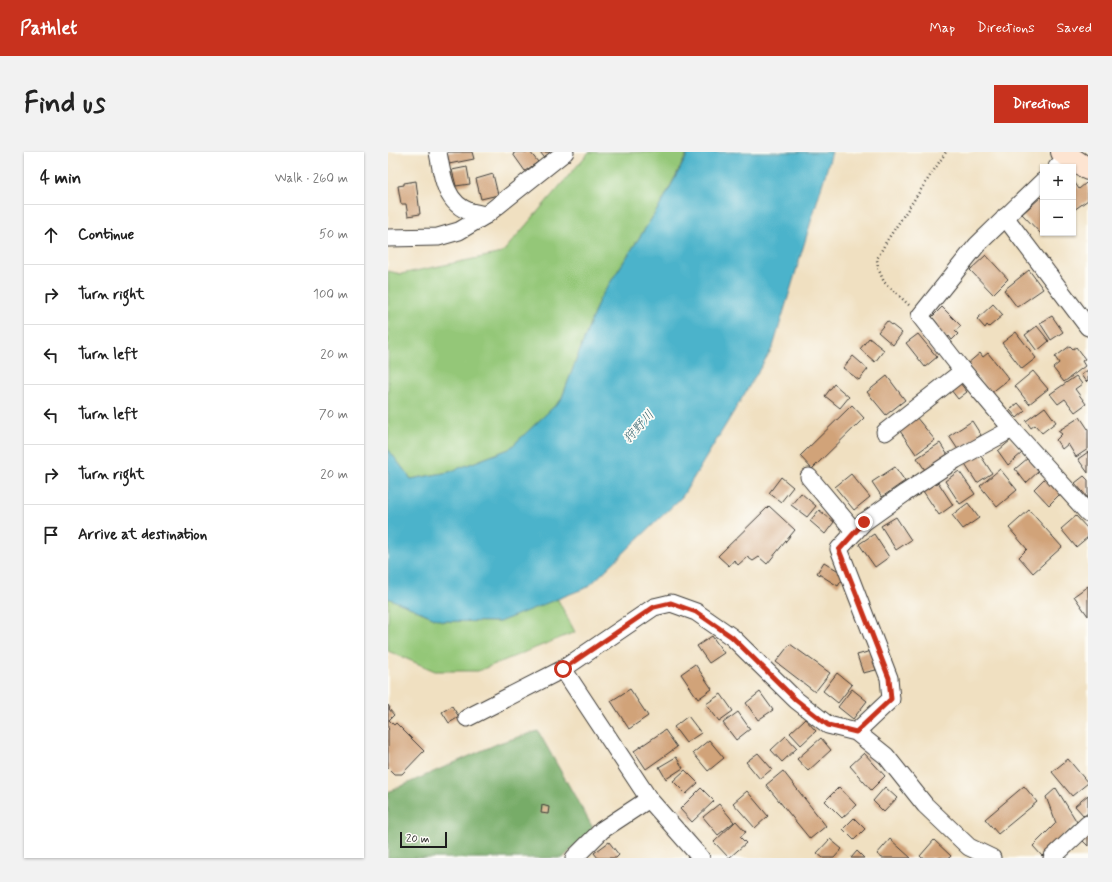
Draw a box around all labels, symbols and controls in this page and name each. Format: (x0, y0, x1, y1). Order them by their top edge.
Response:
text: Pathlet (20, 16, 77, 41)
text: Map (929, 19, 955, 37)
text: Directions (977, 19, 1035, 37)
text: Saved (1057, 19, 1092, 37)
button: Directions (994, 85, 1088, 123)
text: Find us (24, 86, 105, 123)
map controls (1040, 164, 1076, 236)
button: + (1040, 164, 1076, 200)
text: 4 min (40, 167, 81, 189)
text: Walk · 260 m (275, 170, 348, 187)
button: − (1040, 200, 1076, 236)
icon: ahead (40, 224, 62, 246)
text: Continue (78, 225, 134, 245)
text: 50 m (319, 226, 348, 243)
icon: right (40, 284, 62, 306)
text: Turn right (78, 285, 145, 305)
text: 100 m (313, 286, 348, 303)
icon: left (40, 344, 62, 366)
text: Turn left (78, 345, 138, 365)
text: 20 m (320, 346, 348, 363)
icon: left (40, 404, 62, 426)
text: Turn left (78, 405, 138, 425)
text: 70 m (319, 406, 348, 423)
water label: 狩野川 (620, 407, 658, 447)
icon: right (40, 464, 62, 486)
text: Turn right (78, 465, 145, 485)
text: 20 m (320, 466, 348, 483)
route end (855, 513, 873, 531)
icon: arrive (40, 524, 62, 546)
text: Arrive at destination (78, 525, 207, 545)
route start (554, 660, 572, 678)
scale bar (400, 830, 447, 849)
text: 20 m (406, 832, 429, 846)

